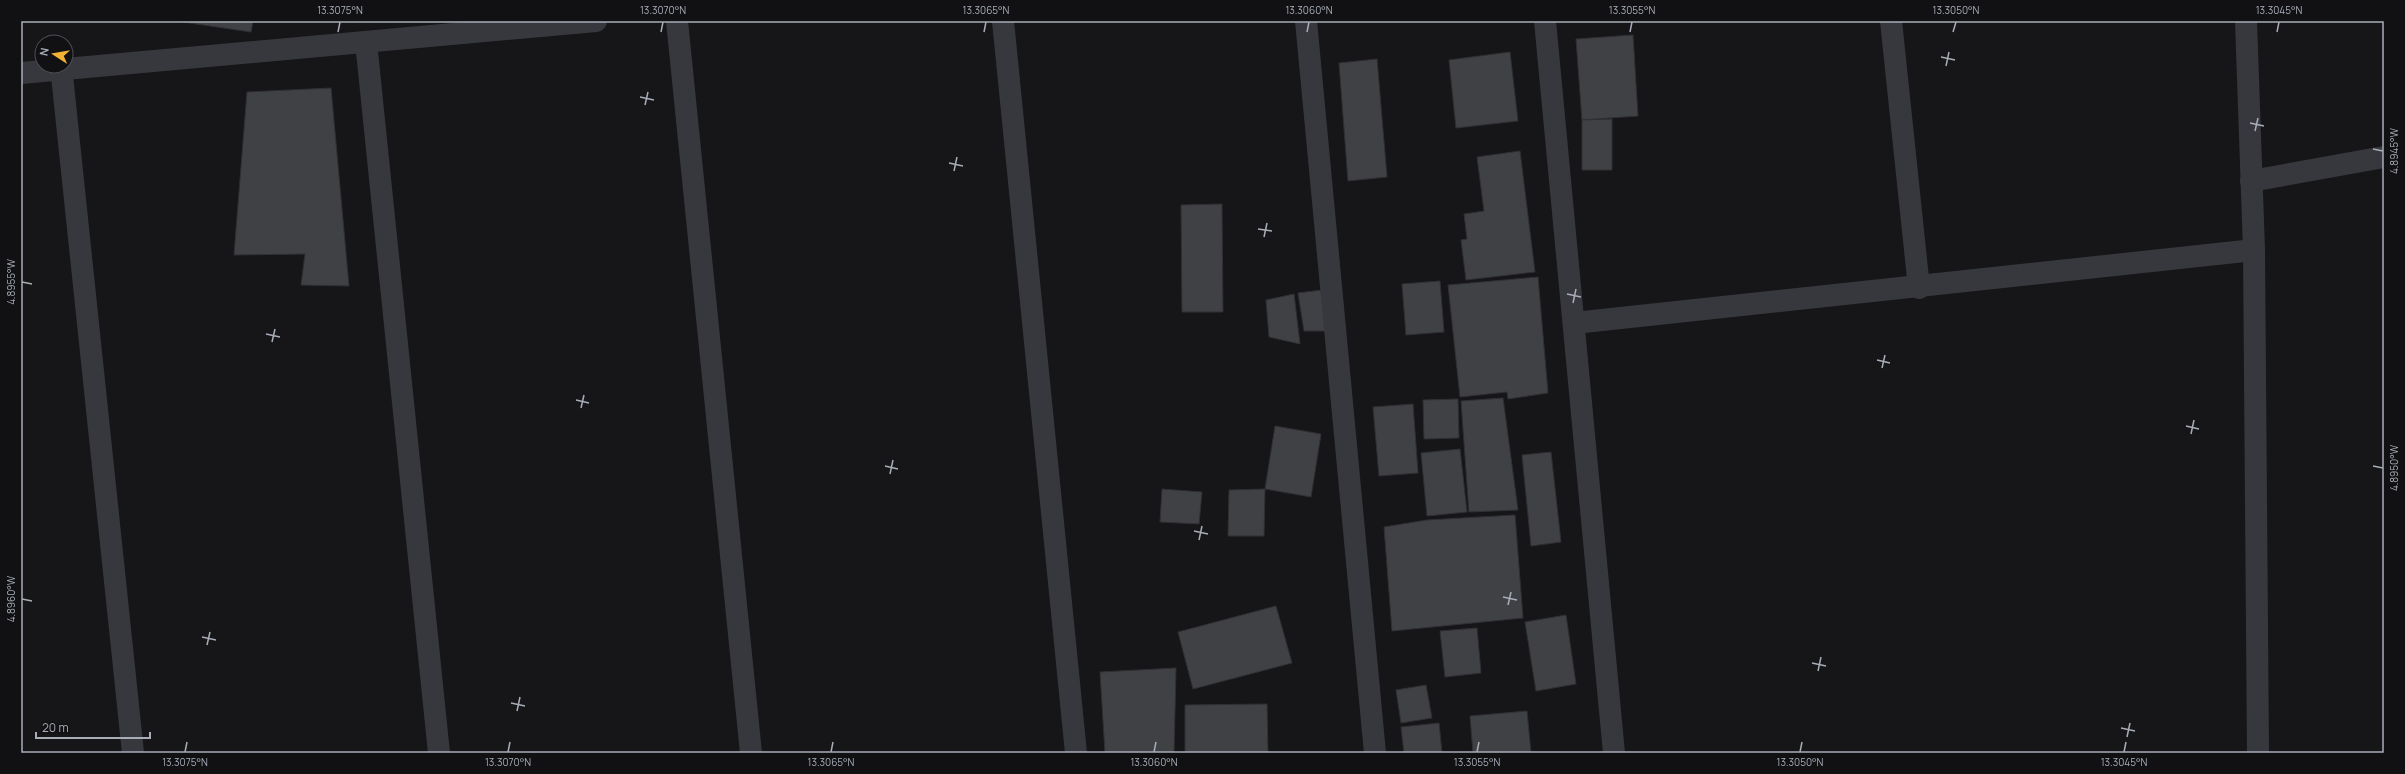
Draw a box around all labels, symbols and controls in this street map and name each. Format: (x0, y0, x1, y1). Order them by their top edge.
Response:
text: 13.3075°N (317, 3, 363, 17)
text: 13.3070°N (640, 3, 686, 17)
text: 13.3065°N (963, 3, 1010, 17)
text: 13.3060°N (1285, 3, 1333, 17)
text: 13.3055°N (1609, 3, 1655, 17)
text: 13.3050°N (1933, 3, 1980, 17)
text: 13.3045°N (2256, 3, 2302, 17)
north arrow (34, 34, 74, 74)
text: N (36, 46, 52, 57)
text: 4.8945°W (2387, 127, 2401, 174)
text: 4.8955°W (4, 259, 18, 305)
text: 4.8950°W (2387, 444, 2401, 491)
text: 4.8960°W (4, 575, 18, 622)
scale bar (36, 714, 150, 740)
text: 20 m (42, 719, 69, 736)
text: 13.3075°N (162, 755, 208, 769)
text: 13.3070°N (485, 755, 531, 769)
text: 13.3065°N (808, 755, 855, 769)
text: 13.3060°N (1130, 755, 1178, 769)
text: 13.3055°N (1454, 755, 1500, 769)
text: 13.3050°N (1777, 755, 1824, 769)
text: 13.3045°N (2101, 755, 2147, 769)

